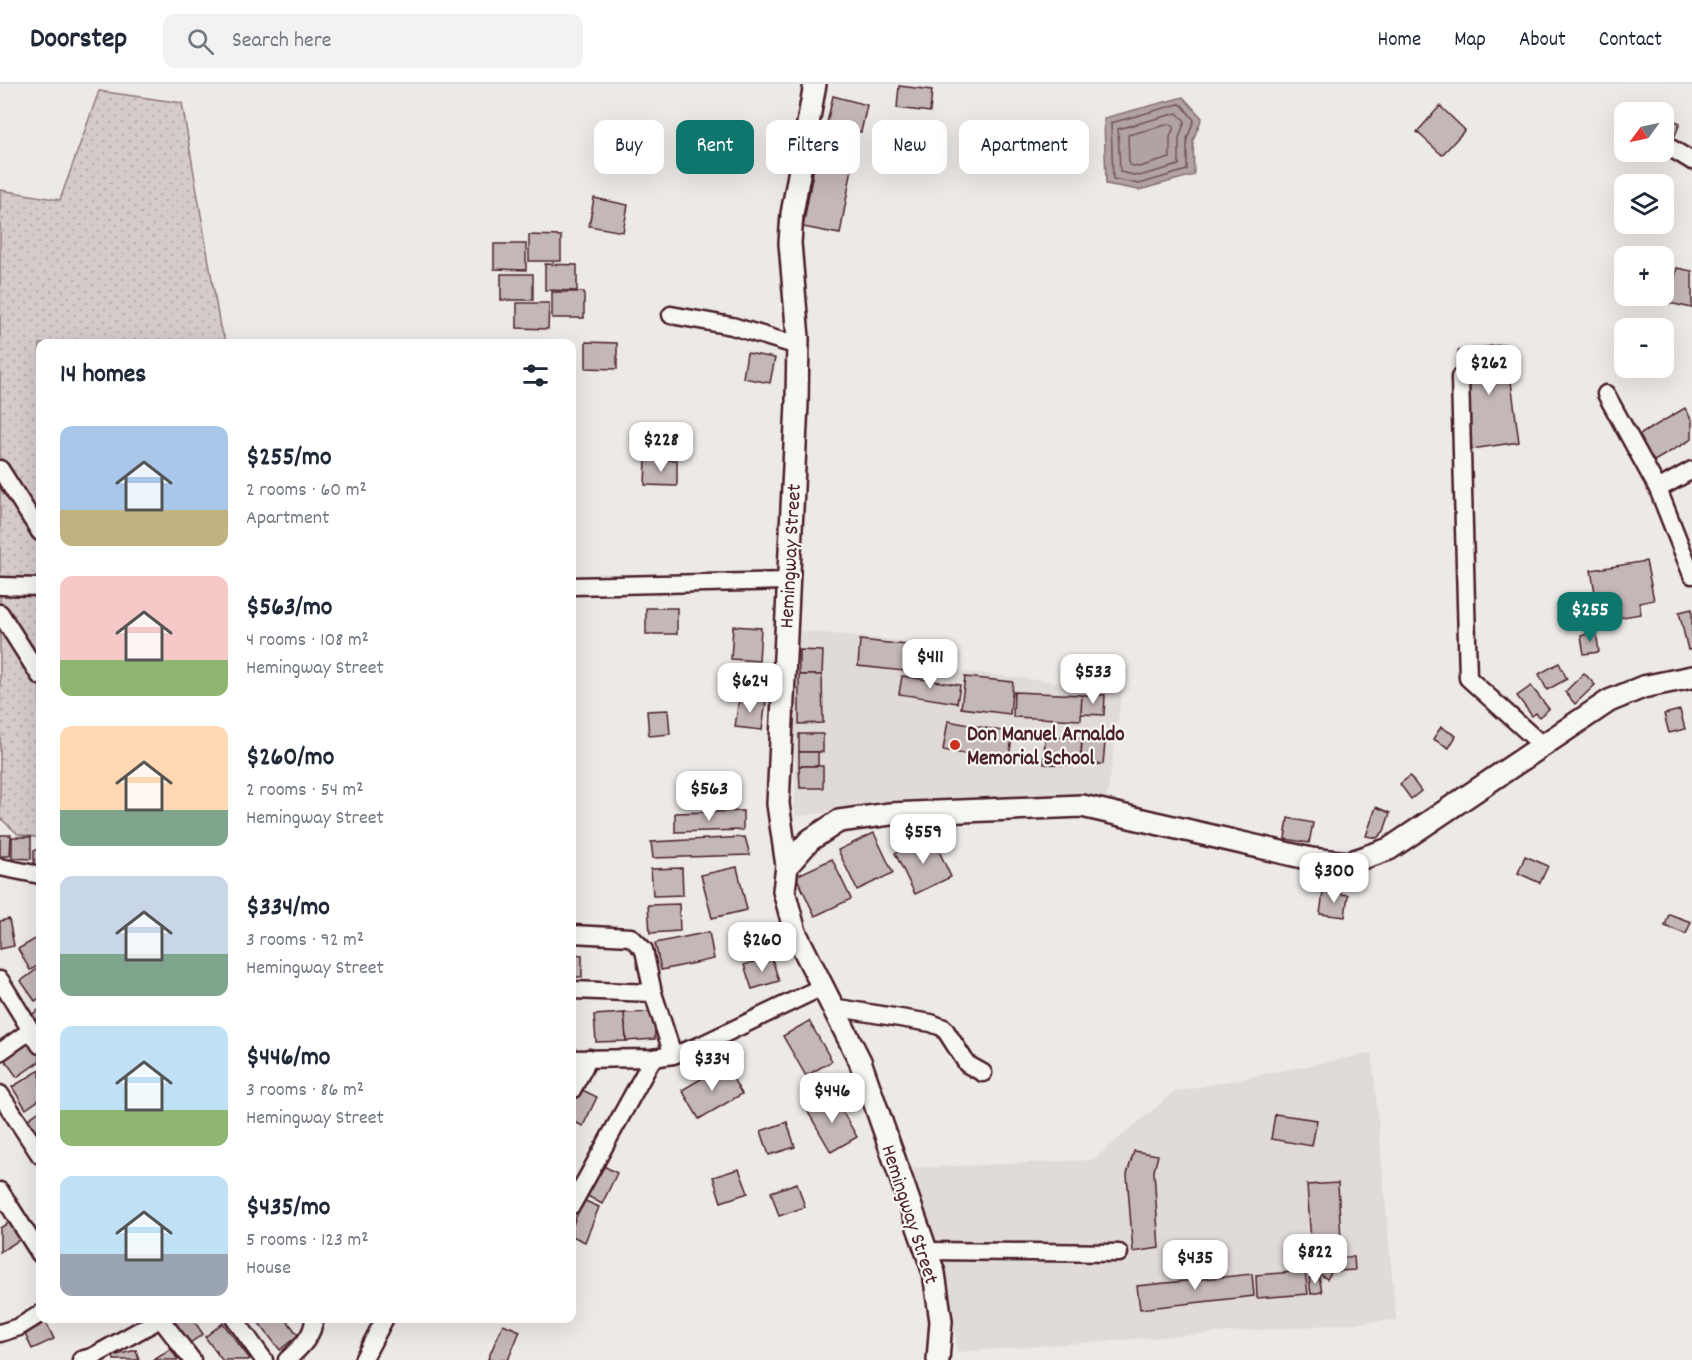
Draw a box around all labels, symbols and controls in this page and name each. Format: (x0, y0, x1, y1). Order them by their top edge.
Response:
search box (163, 14, 583, 68)
text: Doorstep (30, 21, 127, 61)
icon: search (184, 25, 217, 58)
text: Search here (232, 26, 332, 57)
text: Home (1377, 26, 1421, 56)
text: Map (1454, 26, 1486, 56)
text: About (1519, 26, 1566, 56)
text: Contact (1599, 26, 1662, 56)
north arrow (1614, 102, 1674, 162)
map controls (1614, 102, 1674, 378)
chip: Buy (594, 120, 664, 174)
chip: Rent (676, 120, 754, 174)
chip: Filters (766, 120, 860, 174)
chip: New (872, 120, 947, 174)
chip: Apartment (959, 120, 1089, 174)
button: layers (1614, 174, 1674, 234)
button: + (1614, 246, 1674, 306)
button: − (1614, 318, 1674, 378)
pin: $262 (1453, 345, 1525, 396)
text: $262 (1470, 350, 1508, 378)
text: 14 homes (60, 357, 146, 394)
icon: filters (519, 359, 552, 392)
pin: $228 (625, 422, 697, 473)
text: $228 (643, 427, 679, 455)
text: $255/mo (246, 440, 331, 477)
icon: home (108, 450, 180, 522)
text: 2 rooms · 60 m² (246, 477, 367, 505)
street label: Hemingway Street (773, 483, 811, 629)
text: Apartment (246, 505, 329, 533)
text: $563/mo (246, 590, 332, 627)
pin: $255 (1554, 592, 1626, 643)
text: $255 (1571, 597, 1609, 625)
icon: home (108, 600, 180, 672)
text: 4 rooms · 108 m² (246, 627, 369, 655)
pin: $411 (894, 639, 966, 690)
text: $411 (916, 644, 944, 672)
pin: $533 (1057, 654, 1129, 705)
text: Hemingway Street (246, 655, 384, 683)
text: $533 (1074, 659, 1112, 687)
pin: $624 (714, 663, 786, 714)
text: $624 (732, 668, 768, 696)
place label: Don Manuel Arnaldo Memorial School (967, 721, 1125, 775)
marker: Don Manuel Arnaldo Memorial School (948, 738, 962, 752)
text: $260/mo (246, 740, 334, 777)
icon: home (108, 750, 180, 822)
pin: $563 (673, 771, 745, 822)
text: $563 (690, 776, 728, 804)
text: 2 rooms · 54 m² (246, 777, 364, 805)
text: Hemingway Street (246, 805, 384, 833)
pin: $559 (887, 814, 959, 865)
text: $559 (904, 819, 942, 847)
pin: $300 (1298, 853, 1370, 904)
text: $300 (1314, 858, 1354, 886)
text: $334/mo (246, 890, 330, 927)
icon: home (108, 900, 180, 972)
pin: $260 (726, 922, 798, 973)
text: 3 rooms · 92 m² (246, 927, 364, 955)
text: $260 (742, 927, 782, 955)
text: Hemingway Street (246, 955, 384, 983)
text: $446/mo (246, 1040, 330, 1077)
pin: $334 (676, 1041, 748, 1092)
text: $334 (694, 1046, 730, 1074)
icon: home (108, 1050, 180, 1122)
pin: $446 (796, 1073, 868, 1124)
text: 3 rooms · 86 m² (246, 1077, 364, 1105)
text: $446 (814, 1078, 850, 1106)
text: Hemingway Street (246, 1105, 384, 1133)
street label: Hemingway Street (871, 1141, 945, 1289)
text: $435/mo (246, 1190, 330, 1227)
icon: home (108, 1200, 180, 1272)
text: 5 rooms · 123 m² (246, 1227, 369, 1255)
pin: $822 (1279, 1234, 1351, 1285)
text: $822 (1297, 1239, 1333, 1267)
pin: $435 (1159, 1240, 1231, 1291)
text: $435 (1177, 1245, 1213, 1273)
text: House (246, 1255, 291, 1283)

